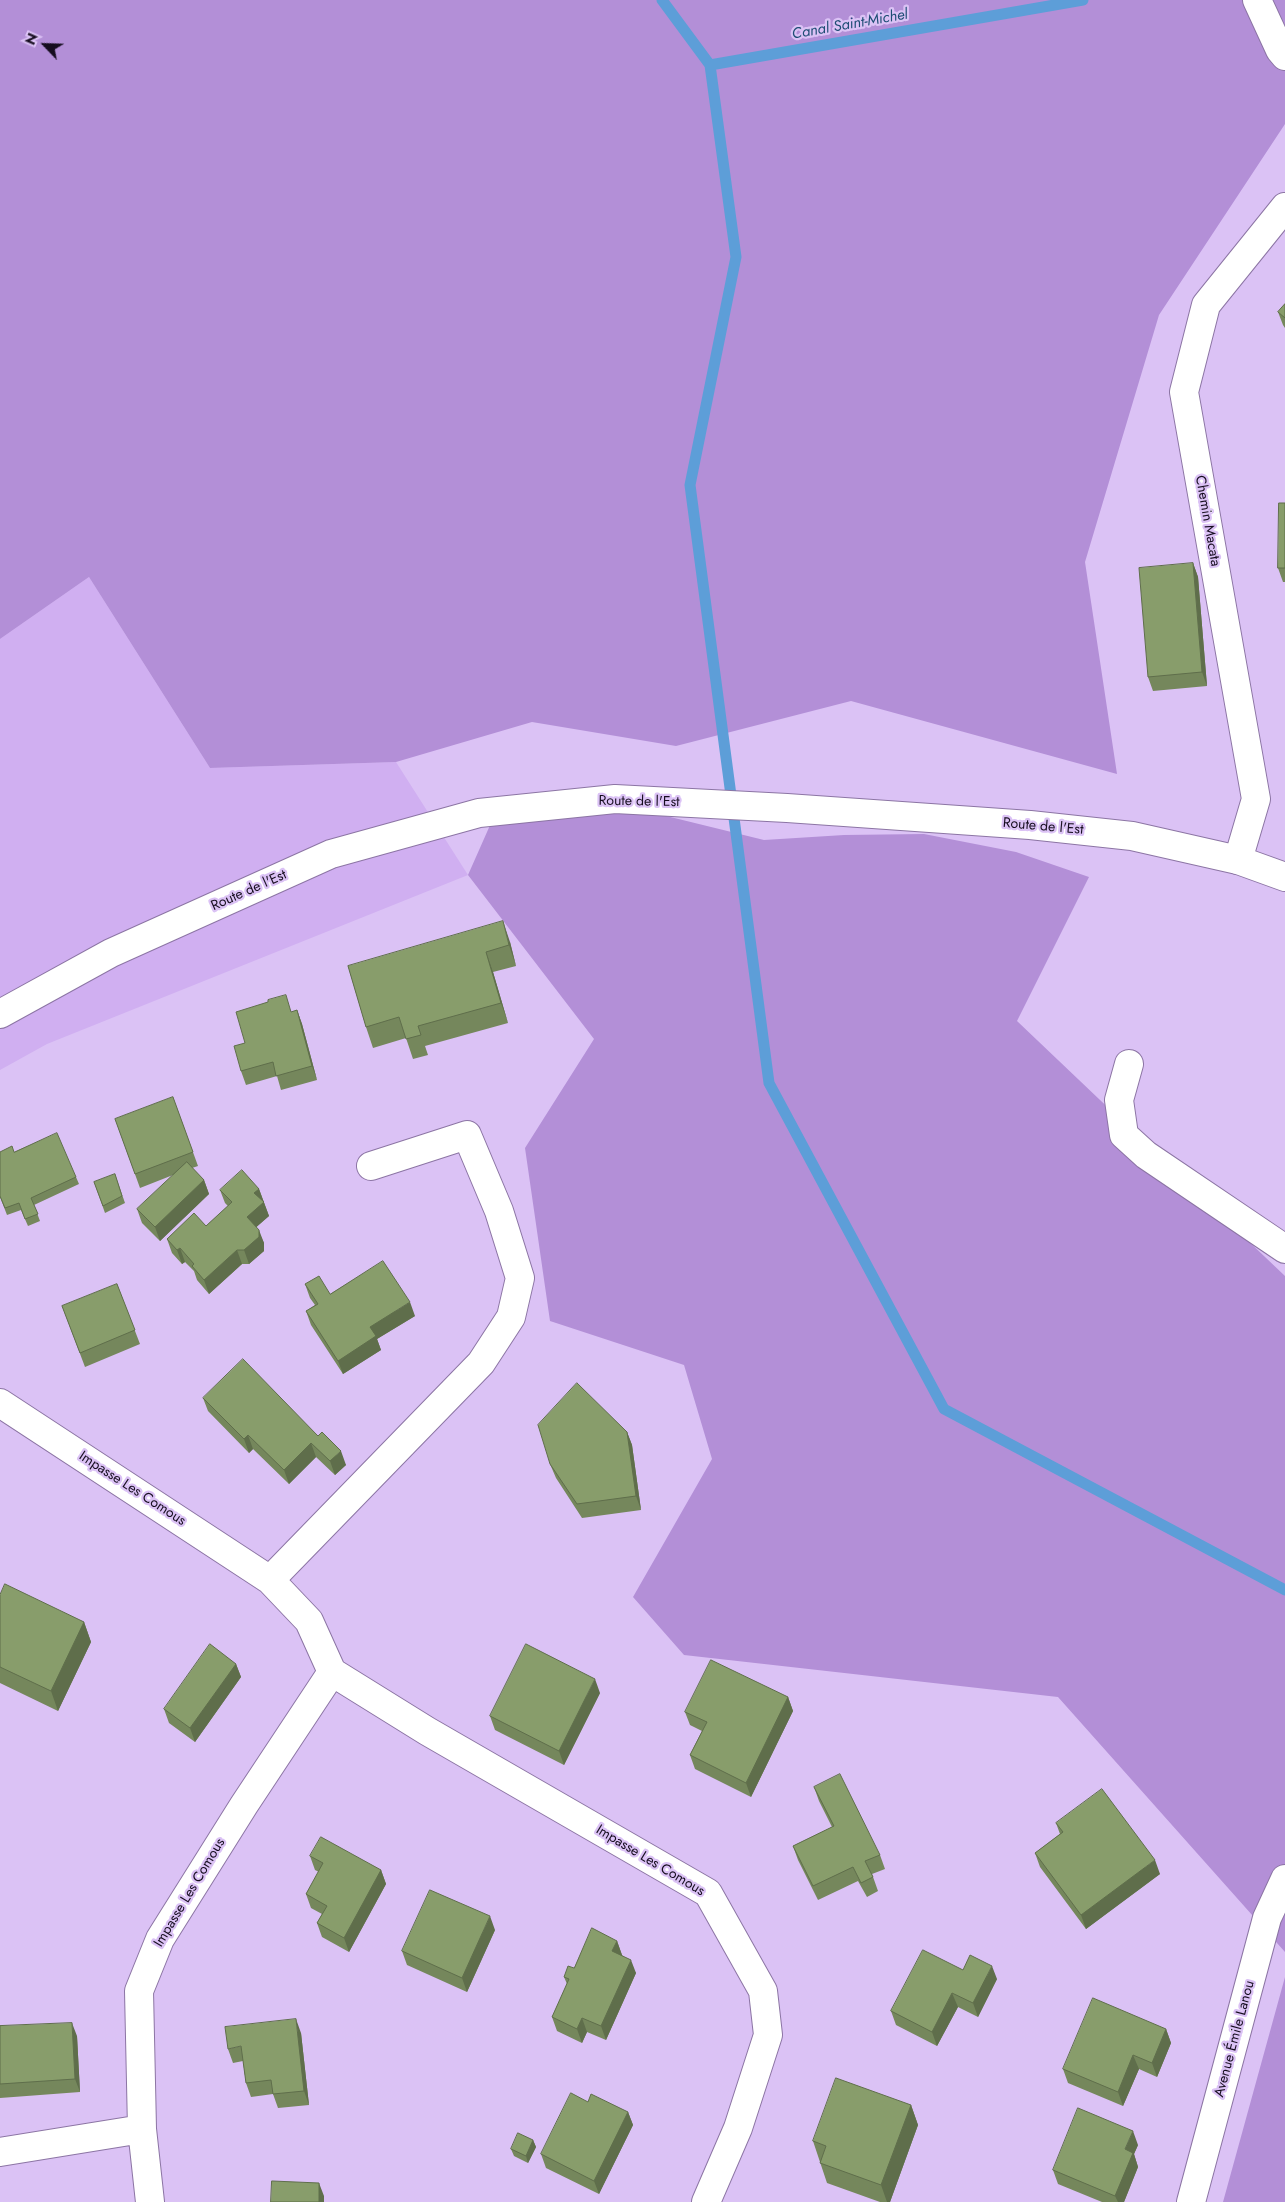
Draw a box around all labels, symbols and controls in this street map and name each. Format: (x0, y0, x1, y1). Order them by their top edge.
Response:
water label: Canal Saint-Michel (791, 6, 909, 44)
north arrow (20, 20, 70, 70)
text: N (20, 30, 43, 48)
street label: Chemin Macata (1191, 474, 1223, 568)
street label: Route de l'Est (598, 793, 680, 811)
street label: Route de l'Est (1002, 815, 1084, 839)
street label: Route de l'Est (209, 867, 289, 915)
street label: Impasse Les Comous (75, 1448, 189, 1530)
street label: Impasse Les Comous (593, 1822, 707, 1900)
street label: Impasse Les Comous (151, 1836, 229, 1950)
street label: Avenue Émile Lanou (1211, 1979, 1259, 2099)

